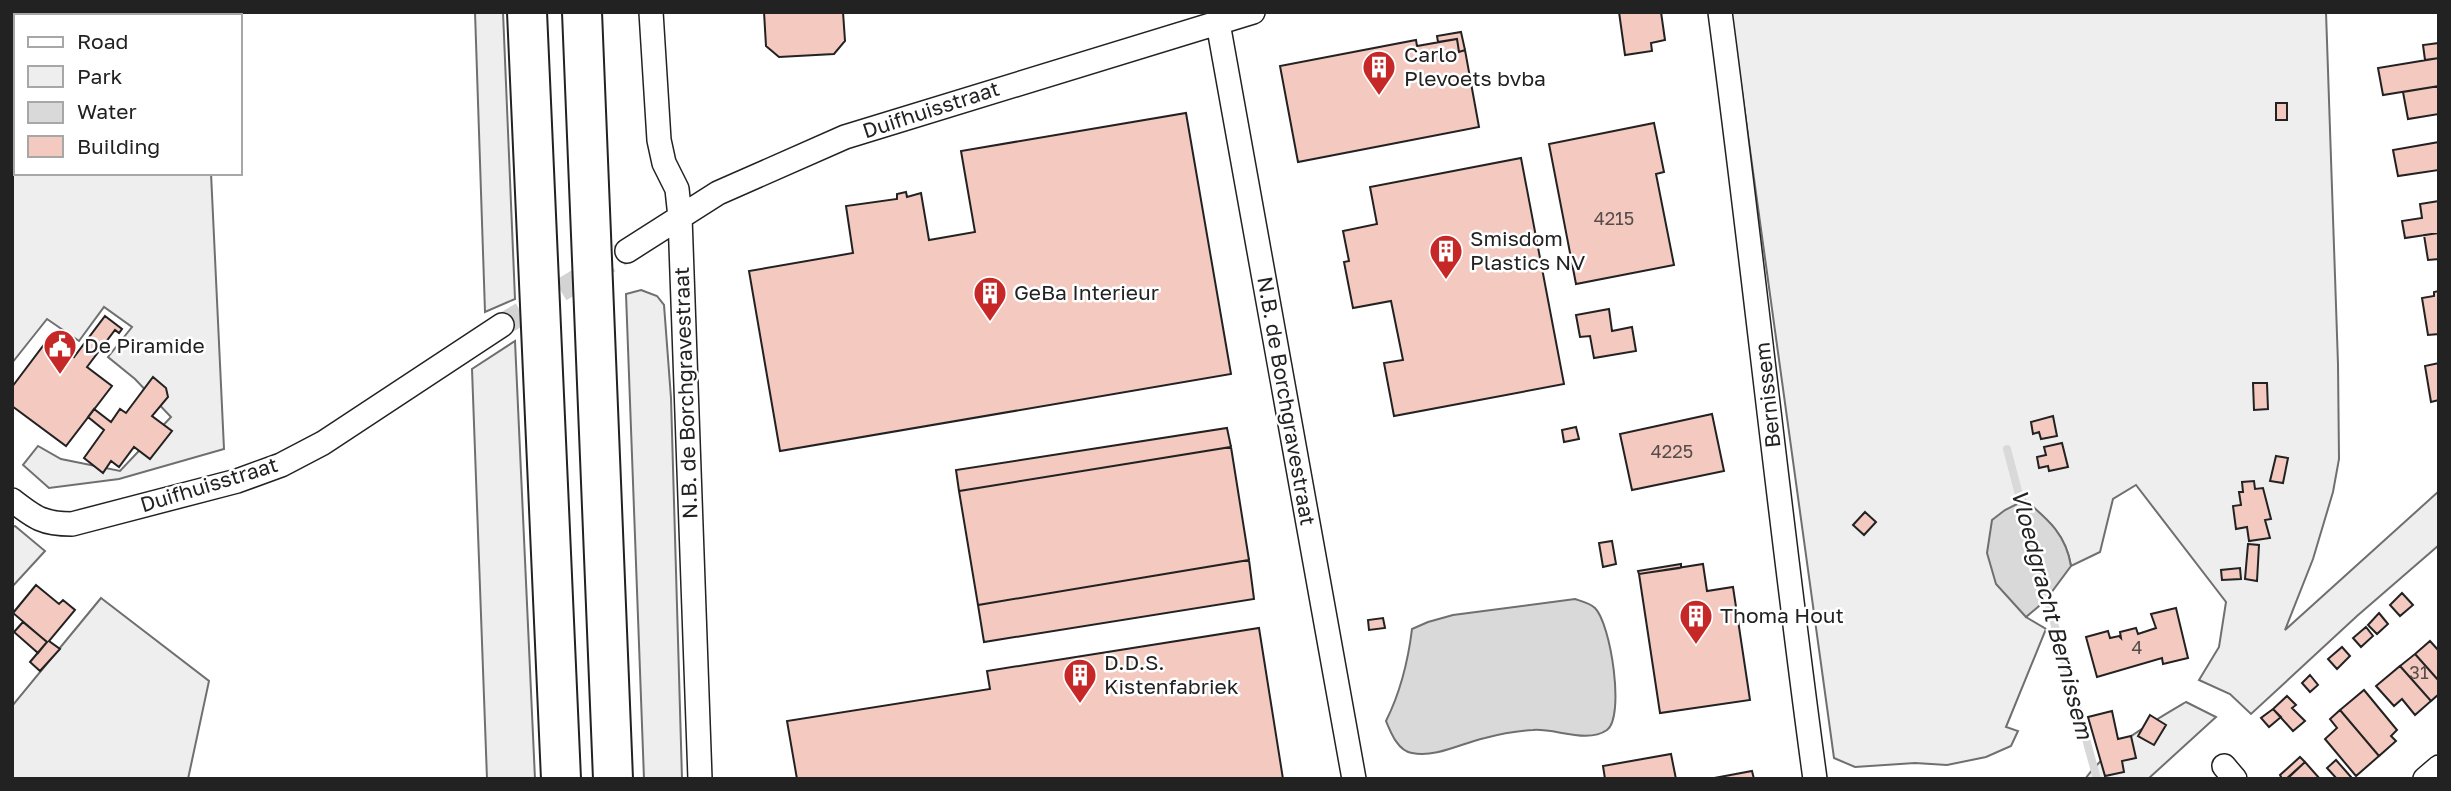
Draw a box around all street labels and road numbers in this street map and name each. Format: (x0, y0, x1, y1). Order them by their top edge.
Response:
street label: Duifhuisstraat (859, 75, 1002, 143)
street label: N.B. de Borchgravestraat (668, 266, 702, 520)
street label: N.B. de Borchgravestraat (1252, 274, 1322, 527)
street label: Bernissem (1749, 341, 1785, 449)
street label: Duifhuisstraat (137, 451, 281, 517)

